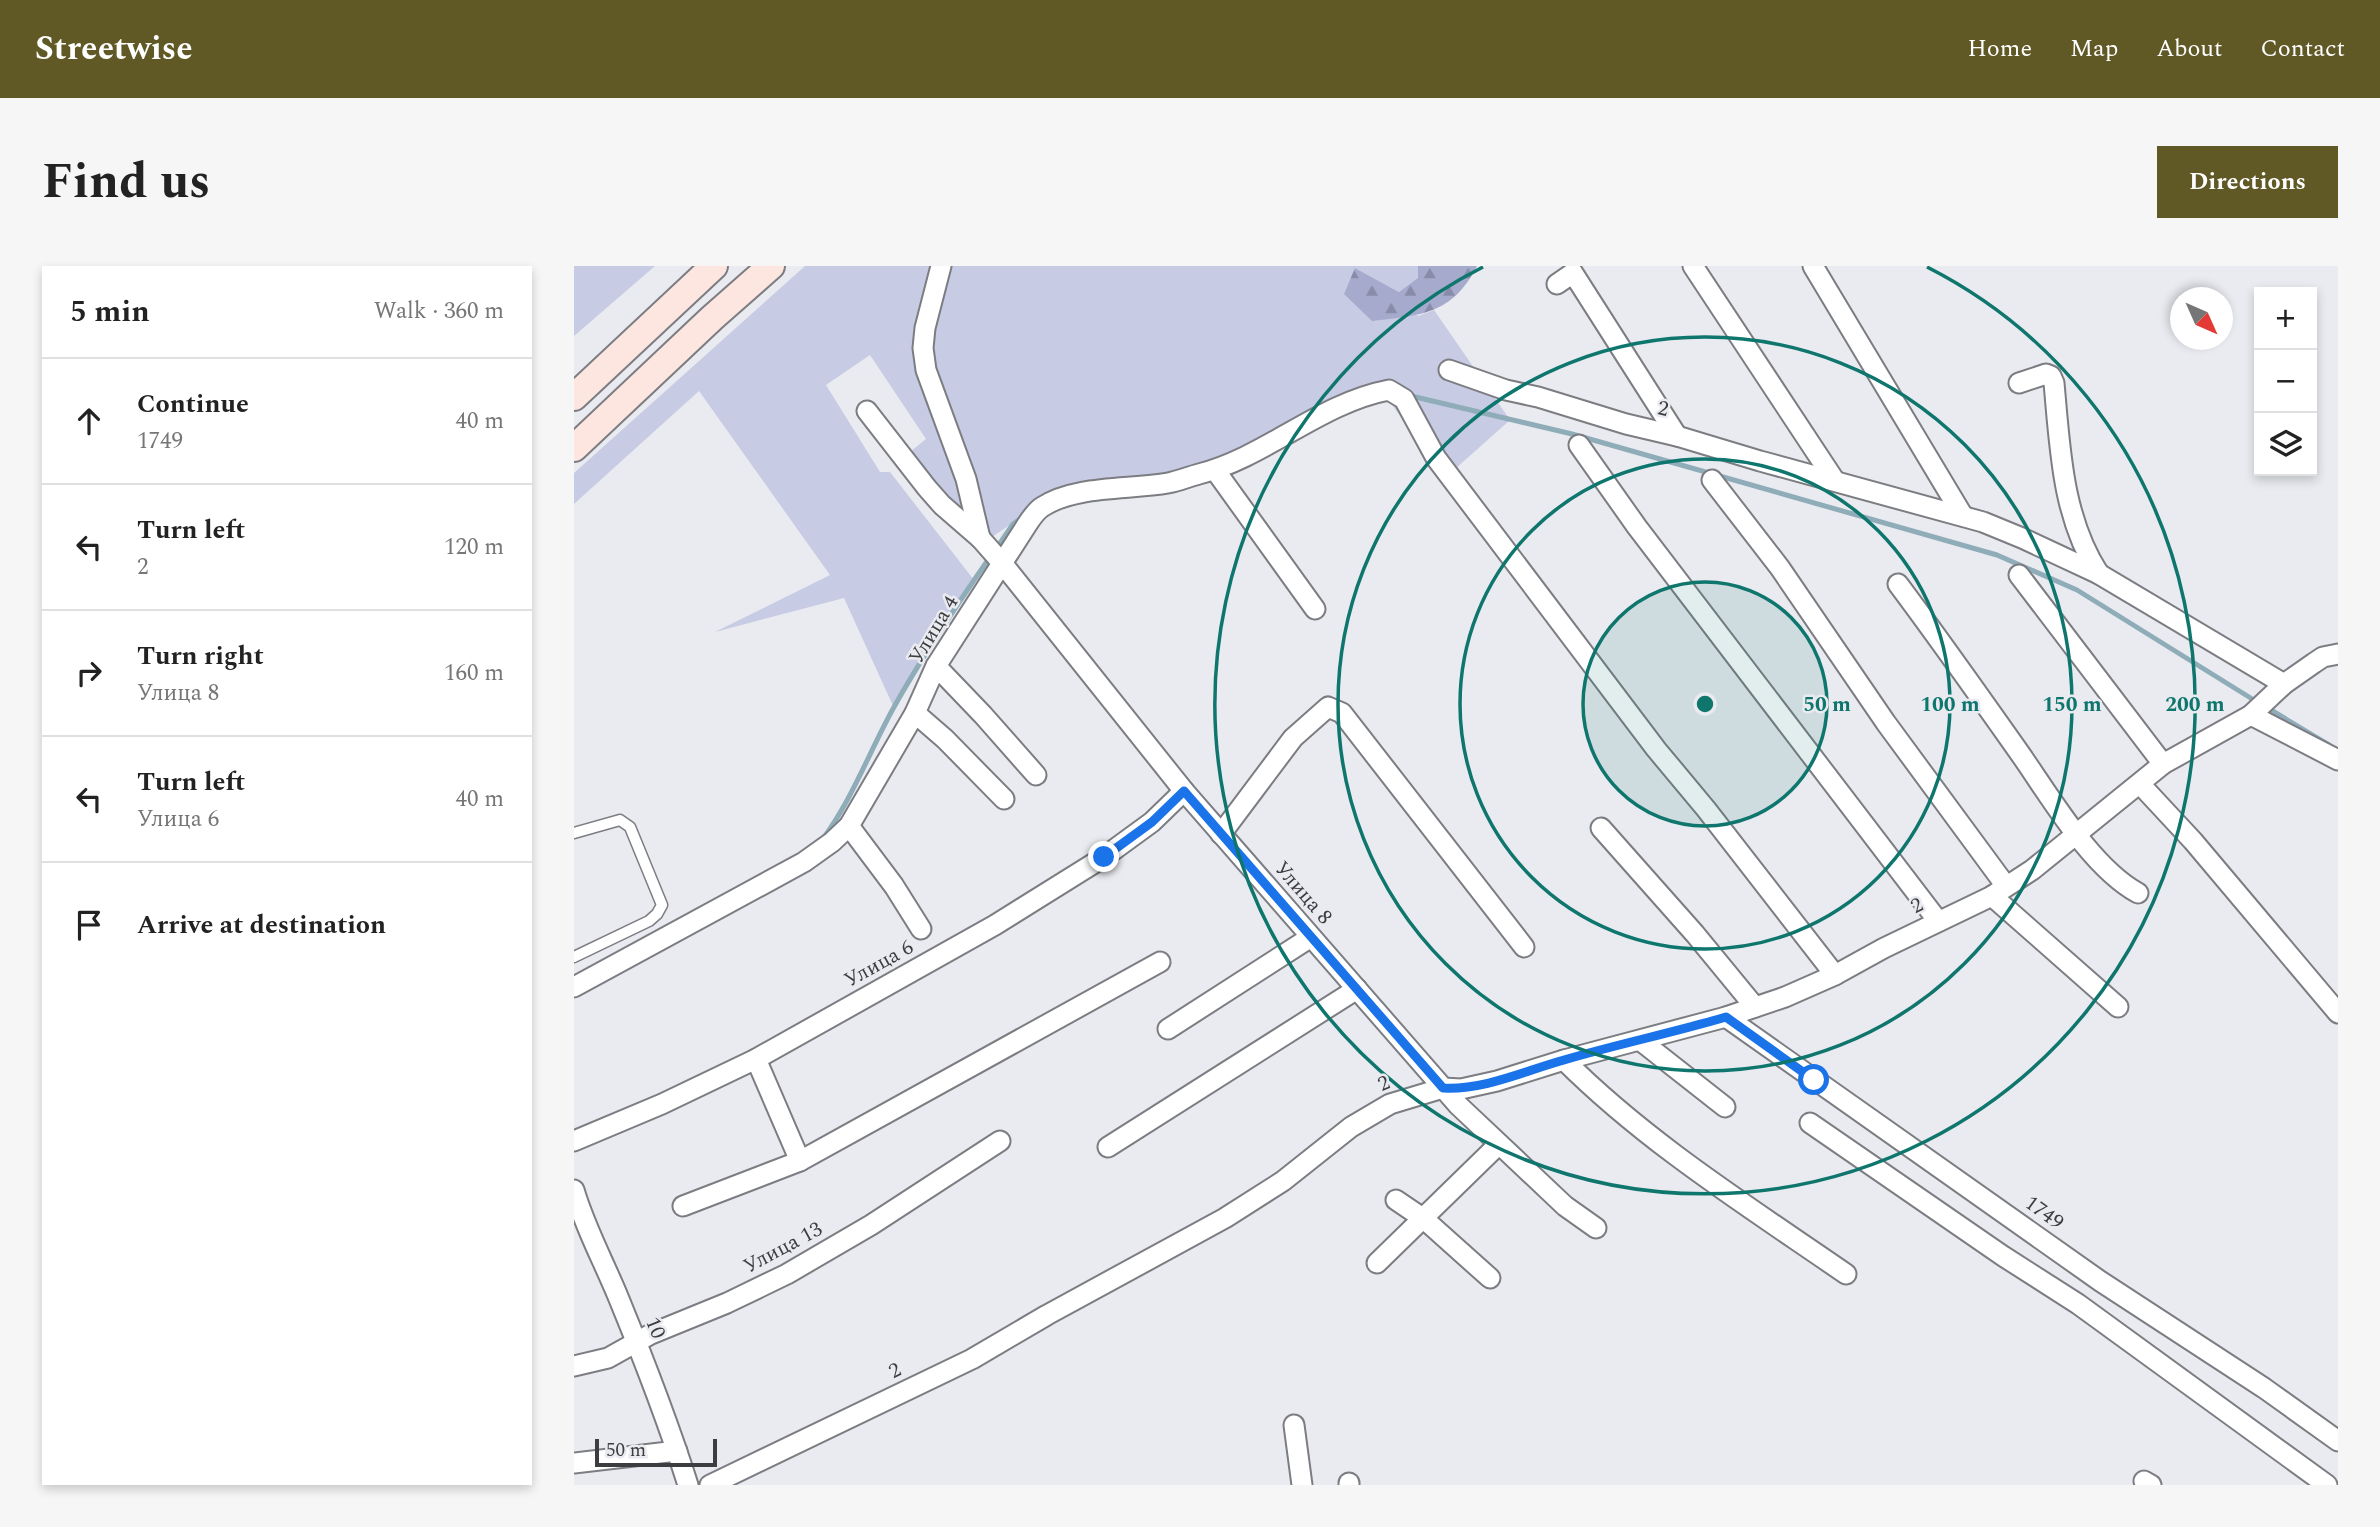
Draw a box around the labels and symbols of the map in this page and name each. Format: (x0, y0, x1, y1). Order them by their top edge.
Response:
north arrow (2170, 287, 2233, 350)
street label: 2 (1654, 392, 1672, 426)
street label: Улица 4 (901, 589, 967, 670)
text: 50 m (1803, 689, 1851, 721)
text: 100 m (1920, 689, 1980, 721)
text: 150 m (2042, 689, 2102, 721)
text: 200 m (2165, 689, 2225, 721)
centre of rings (1693, 692, 1717, 716)
route end (1088, 841, 1119, 872)
street label: Улица 8 (1266, 854, 1340, 932)
street label: 2 (1905, 889, 1929, 923)
street label: Улица 6 (838, 932, 920, 996)
route start (1798, 1064, 1829, 1095)
street label: 2 (1373, 1067, 1395, 1101)
street label: 1749 (2018, 1188, 2070, 1238)
street label: Улица 13 (738, 1214, 829, 1282)
street label: 10 (636, 1312, 674, 1344)
street label: 2 (883, 1354, 907, 1388)
scale bar (595, 1436, 718, 1468)

